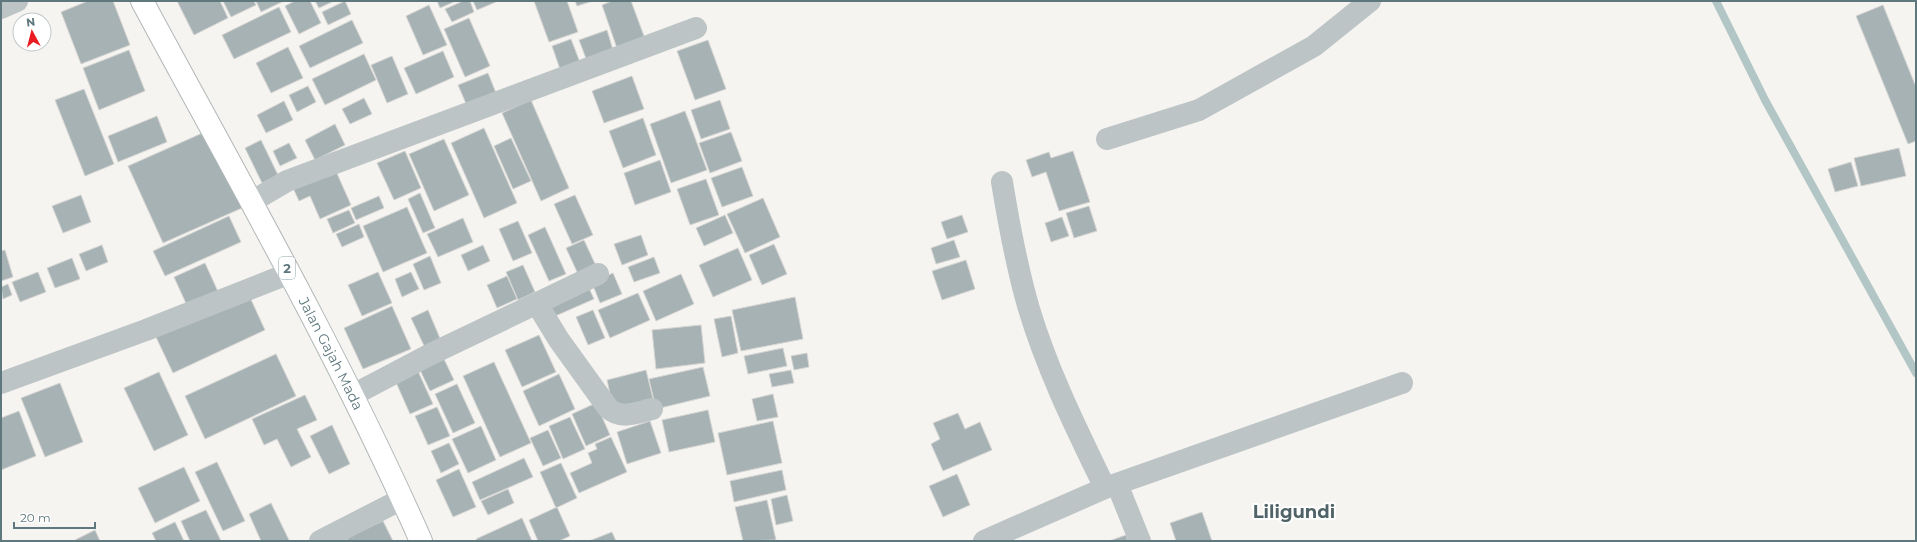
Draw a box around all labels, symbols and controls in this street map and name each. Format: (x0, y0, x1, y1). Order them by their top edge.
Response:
north arrow (12, 12, 52, 52)
text: N (26, 15, 36, 30)
road number: 2 (279, 257, 295, 279)
street label: Jalan Gajah Mada (294, 293, 367, 413)
district label: Liligundi (1253, 501, 1335, 523)
scale bar (14, 504, 95, 530)
text: 20 m (20, 510, 51, 525)

